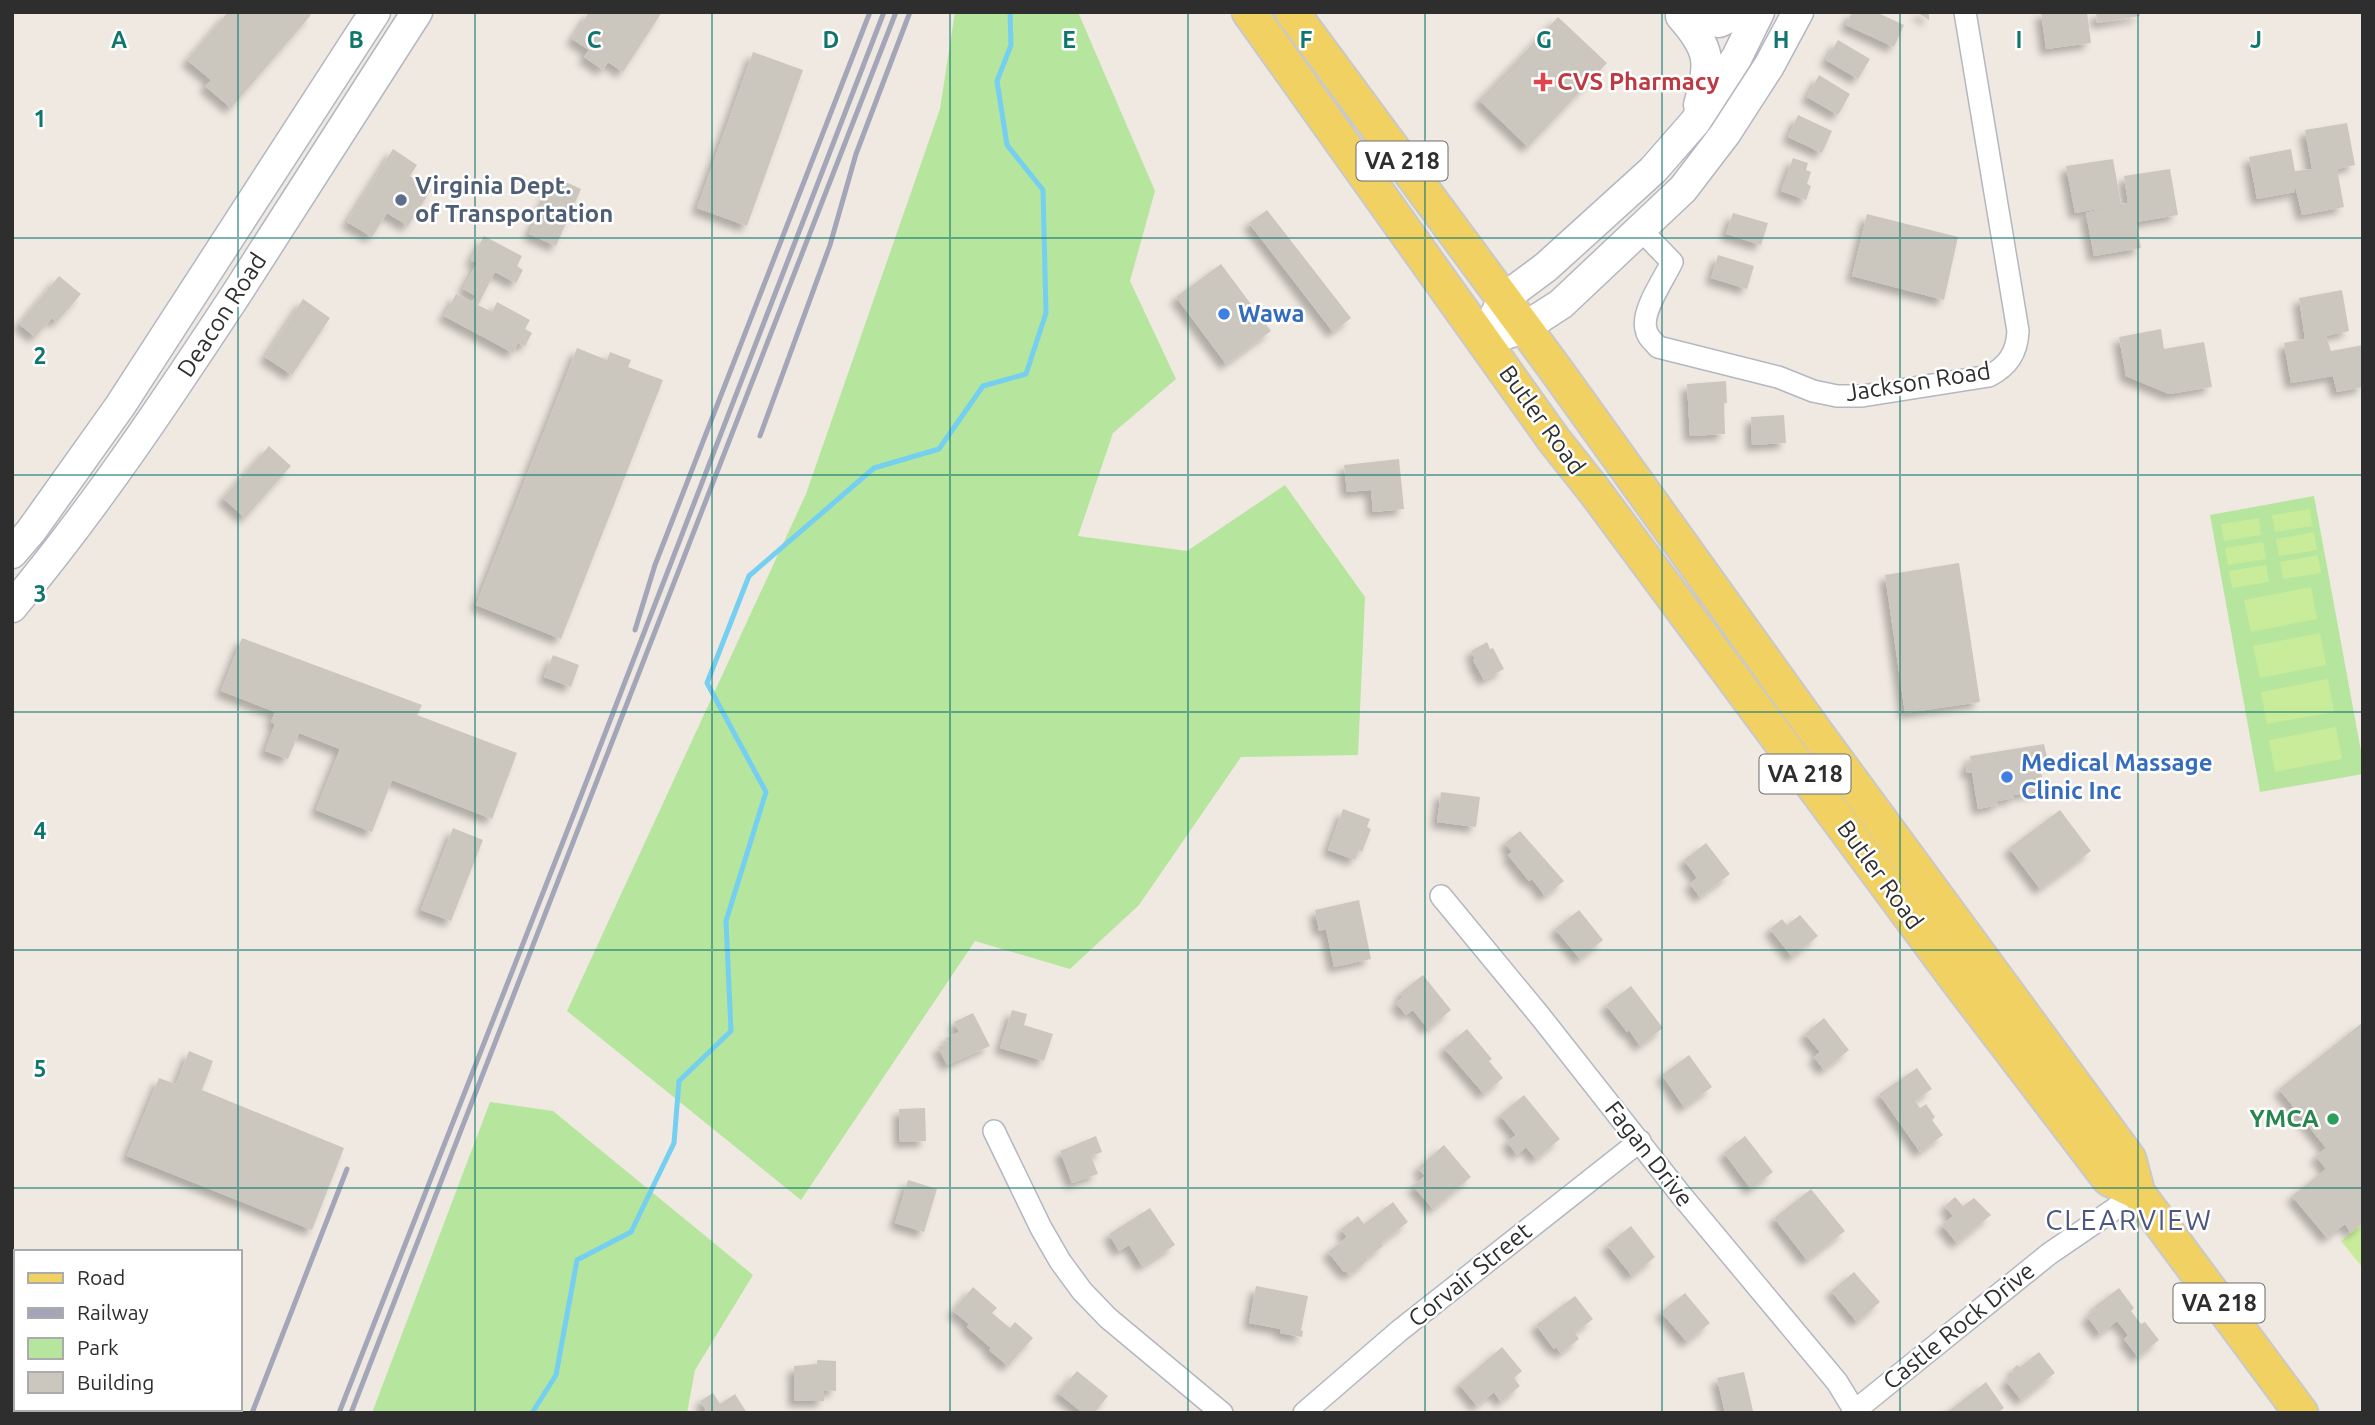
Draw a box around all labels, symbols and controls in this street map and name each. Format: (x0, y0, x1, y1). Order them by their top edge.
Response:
text: A (111, 27, 127, 52)
text: B (348, 27, 364, 52)
text: C (587, 27, 602, 52)
text: D (823, 27, 839, 52)
text: E (1062, 27, 1076, 52)
text: F (1300, 27, 1313, 52)
text: G (1536, 27, 1552, 52)
text: H (1773, 27, 1789, 52)
text: I (2016, 27, 2022, 52)
text: J (2250, 27, 2262, 52)
place label: CVS Pharmacy (1557, 68, 1720, 95)
marker: CVS Pharmacy (1535, 74, 1551, 90)
text: 1 (34, 106, 46, 131)
road number: VA 218 (1356, 142, 1448, 180)
place label: Virginia Dept. of Transportation (415, 172, 613, 227)
marker: Virginia Dept. of Transportation (393, 192, 409, 208)
street label: Deacon Road (172, 248, 272, 382)
place label: Wawa (1238, 300, 1304, 327)
marker: Wawa (1216, 306, 1232, 322)
text: 2 (34, 343, 46, 368)
street label: Jackson Road (1844, 357, 1992, 406)
street label: Butler Road (1494, 360, 1591, 479)
text: 3 (34, 581, 46, 606)
place label: Medical Massage Clinic Inc (2021, 749, 2213, 804)
road number: VA 218 (1759, 754, 1850, 794)
marker: Medical Massage Clinic Inc (1999, 769, 2015, 785)
street label: Butler Road (1832, 815, 1929, 934)
text: 4 (34, 818, 47, 843)
text: 5 (34, 1056, 46, 1081)
street label: Fagan Drive (1600, 1096, 1699, 1212)
place label: YMCA (2249, 1105, 2319, 1132)
marker: YMCA (2325, 1111, 2341, 1127)
district label: CLEARVIEW (2045, 1204, 2213, 1235)
street label: Corvair Street (1403, 1217, 1537, 1332)
legend (14, 1250, 242, 1411)
street label: Castle Rock Drive (1878, 1256, 2040, 1395)
text: Road (77, 1265, 125, 1289)
road number: VA 218 (2174, 1284, 2264, 1322)
text: Railway (77, 1300, 149, 1324)
text: Park (77, 1335, 119, 1359)
text: Building (77, 1370, 154, 1394)

